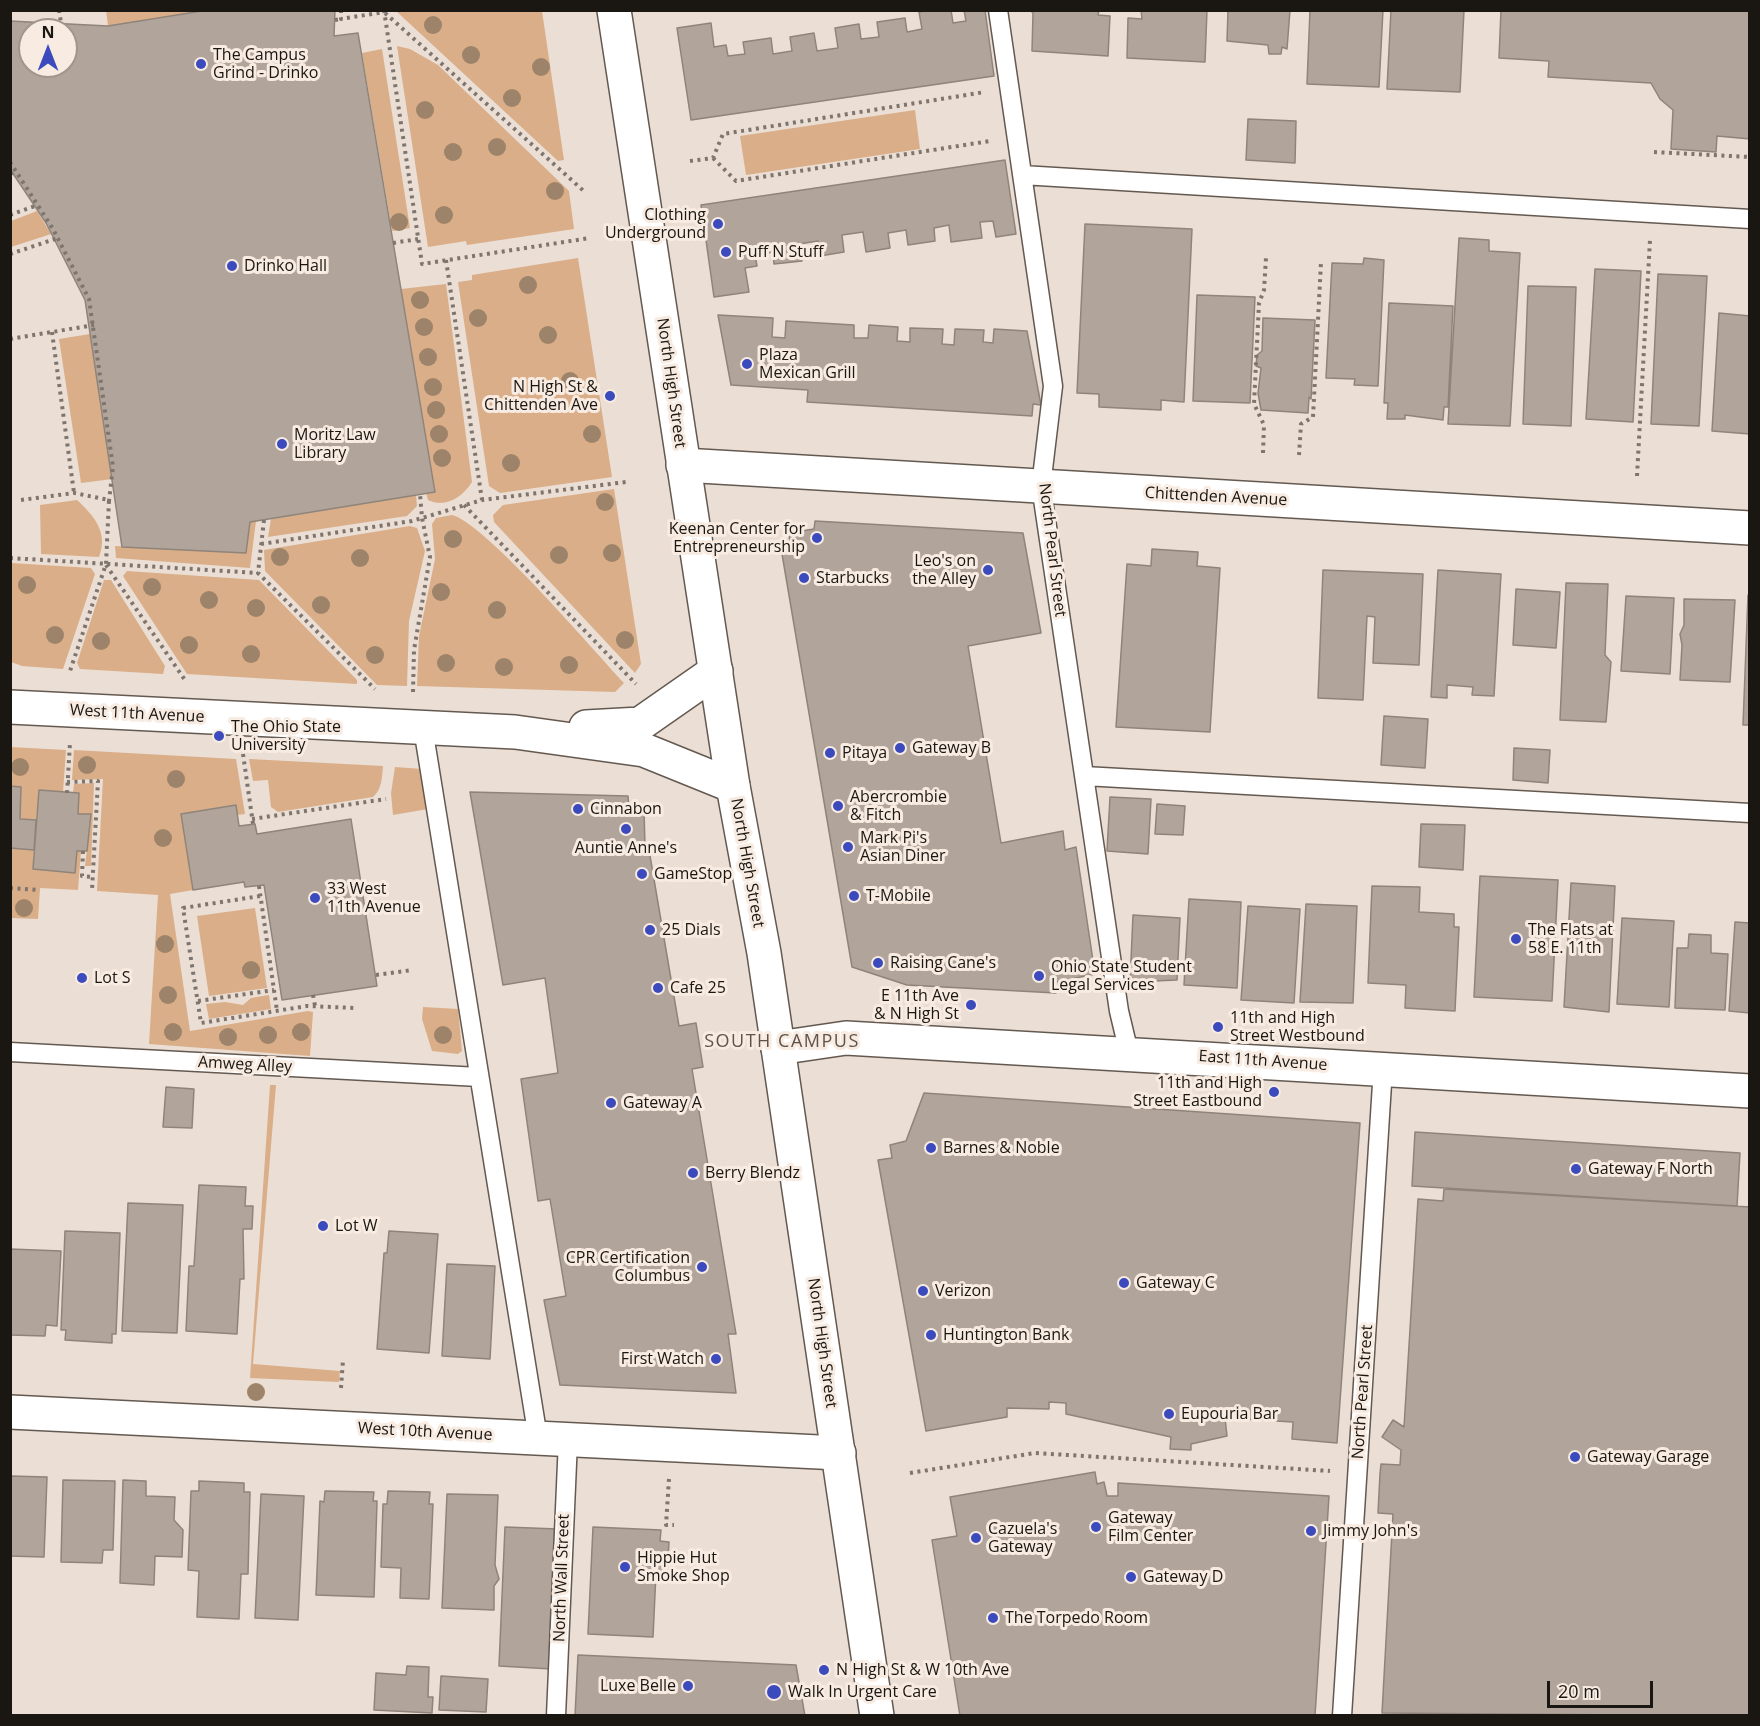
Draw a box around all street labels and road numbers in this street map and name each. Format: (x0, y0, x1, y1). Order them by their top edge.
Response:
street label: North High Street (652, 317, 690, 449)
street label: North Pearl Street (1034, 482, 1070, 618)
street label: Chittenden Avenue (1144, 484, 1288, 510)
street label: West 11th Avenue (69, 701, 205, 727)
street label: North High Street (726, 797, 768, 929)
street label: East 11th Avenue (1198, 1047, 1328, 1075)
street label: Amweg Alley (197, 1053, 293, 1077)
street label: North High Street (803, 1277, 841, 1409)
street label: North Pearl Street (1349, 1324, 1377, 1460)
street label: West 10th Avenue (357, 1419, 493, 1445)
street label: North Wall Street (550, 1513, 574, 1643)

